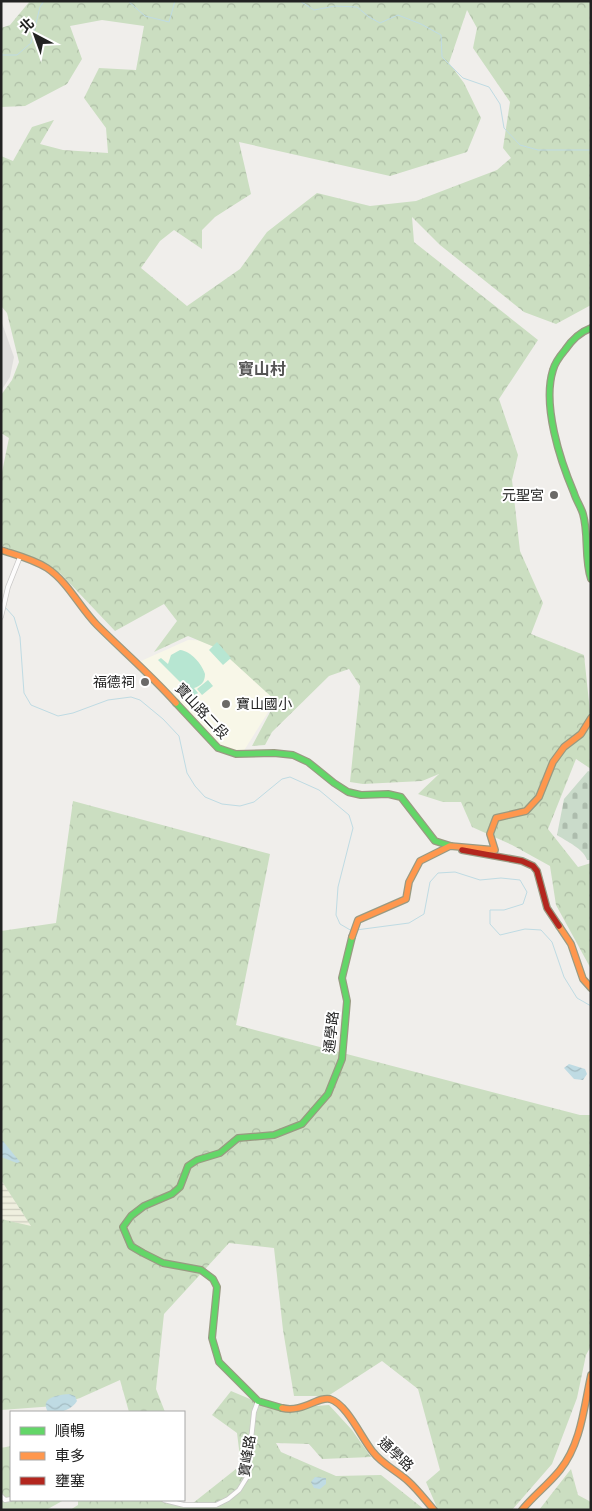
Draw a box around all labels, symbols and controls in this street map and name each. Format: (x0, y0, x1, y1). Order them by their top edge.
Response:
north arrow (10, 10, 60, 60)
text: 北 (16, 15, 38, 37)
district label: 寶山村 (238, 360, 286, 379)
place label: 元聖宮 (502, 487, 544, 504)
marker: 元聖宮 (548, 489, 560, 501)
place label: 福德祠 (93, 674, 135, 691)
marker: 福德祠 (139, 676, 151, 688)
street label: 寶山路二段 (172, 680, 232, 743)
place label: 寶山國小 (236, 696, 292, 713)
marker: 寶山國小 (220, 698, 232, 710)
street label: 通學路 (321, 1010, 342, 1054)
legend (10, 1411, 185, 1501)
text: 順暢 (55, 1422, 85, 1440)
street label: 寶峰路 (236, 1434, 259, 1478)
street label: 通學路 (375, 1434, 417, 1475)
text: 車多 (55, 1447, 85, 1465)
text: 壅塞 (55, 1472, 85, 1490)

